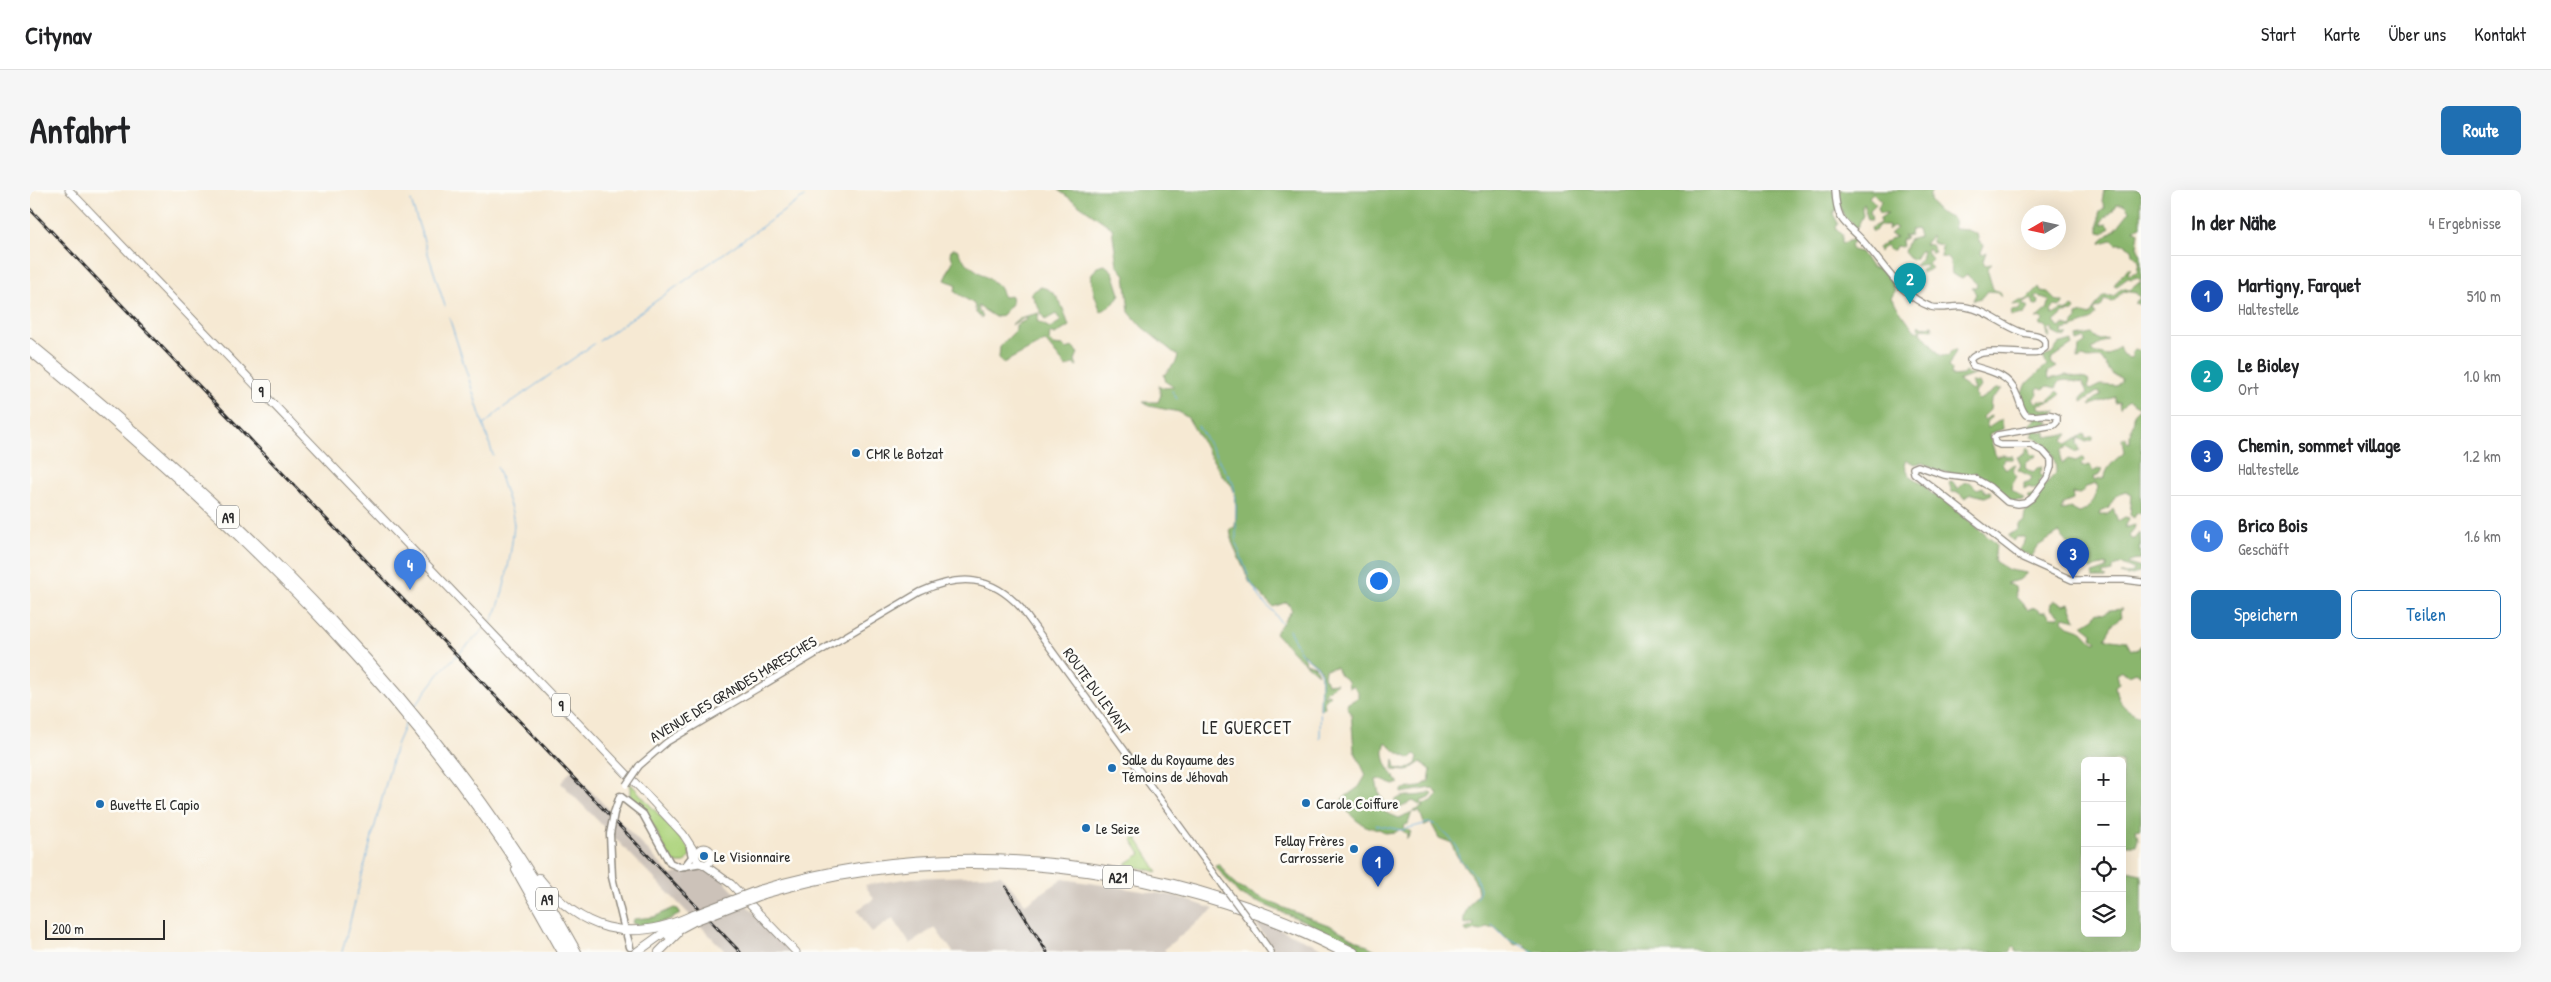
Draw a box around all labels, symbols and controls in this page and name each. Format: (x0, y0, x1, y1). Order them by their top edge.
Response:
text: Citynav (25, 19, 92, 51)
text: Start (2261, 22, 2296, 47)
text: Karte (2324, 22, 2360, 47)
text: Über uns (2388, 22, 2446, 47)
text: Kontakt (2474, 22, 2526, 47)
button: Route (2441, 106, 2521, 155)
text: Anfahrt (30, 107, 129, 154)
north arrow (2021, 205, 2066, 250)
text: In der Nähe (2191, 208, 2276, 237)
text: 4 Ergebnisse (2429, 212, 2501, 234)
pin: 2 (1894, 263, 1926, 304)
text: Martigny, Farquet (2238, 272, 2361, 298)
text: 1 (2204, 285, 2210, 307)
text: 510 m (2467, 285, 2501, 307)
text: Haltestelle (2238, 298, 2299, 320)
text: Le Bioley (2238, 352, 2299, 378)
text: 2 (2203, 365, 2211, 387)
text: 1.0 km (2463, 365, 2501, 387)
text: Ort (2238, 378, 2259, 400)
road number: 9 (252, 380, 270, 402)
text: Chemin, sommet village (2238, 432, 2401, 458)
place label: CMR le Botzat (866, 443, 944, 464)
text: 3 (2203, 445, 2211, 467)
text: 1.2 km (2463, 445, 2501, 467)
marker: CMR le Botzat (850, 447, 862, 459)
text: Haltestelle (2238, 458, 2299, 480)
road number: A9 (217, 506, 239, 528)
text: Brico Bois (2238, 512, 2307, 538)
text: 4 (2204, 525, 2210, 547)
text: 1.6 km (2464, 525, 2501, 547)
pin: 3 (2057, 538, 2089, 579)
text: Geschäft (2238, 538, 2289, 560)
pin: 4 (394, 549, 426, 590)
your location (1366, 568, 1392, 594)
button: Speichern (2191, 590, 2341, 639)
button: Teilen (2351, 590, 2501, 639)
street label: AVENUE DES GRANDES MARESCHES (646, 631, 821, 747)
street label: ROUTE DU LEVANT (1058, 643, 1136, 739)
road number: 9 (552, 694, 570, 716)
district label: LE GUERCET (1202, 715, 1292, 740)
place label: Salle du Royaume des Témoins de Jéhovah (1122, 749, 1234, 787)
map controls (2081, 757, 2126, 937)
button: + (2081, 757, 2126, 802)
marker: Salle du Royaume des Témoins de Jéhovah (1106, 762, 1118, 774)
place label: Carole Coiffure (1316, 793, 1399, 814)
place label: Buvette El Capio (110, 794, 199, 815)
marker: Carole Coiffure (1300, 797, 1312, 809)
marker: Buvette El Capio (94, 798, 106, 810)
button: − (2081, 802, 2126, 847)
place label: Le Seize (1096, 818, 1140, 839)
marker: Le Seize (1080, 822, 1092, 834)
place label: Fellay Frères Carrosserie (1274, 830, 1344, 868)
marker: Fellay Frères Carrosserie (1348, 843, 1360, 855)
place label: Le Visionnaire (714, 846, 791, 867)
pin: 1 (1362, 846, 1394, 887)
button: locate (2081, 847, 2126, 892)
marker: Le Visionnaire (698, 850, 710, 862)
road number: A21 (1103, 866, 1133, 889)
road number: A9 (536, 888, 558, 911)
button: layers (2081, 892, 2126, 937)
scale bar (45, 917, 165, 940)
text: 200 m (52, 919, 84, 938)

